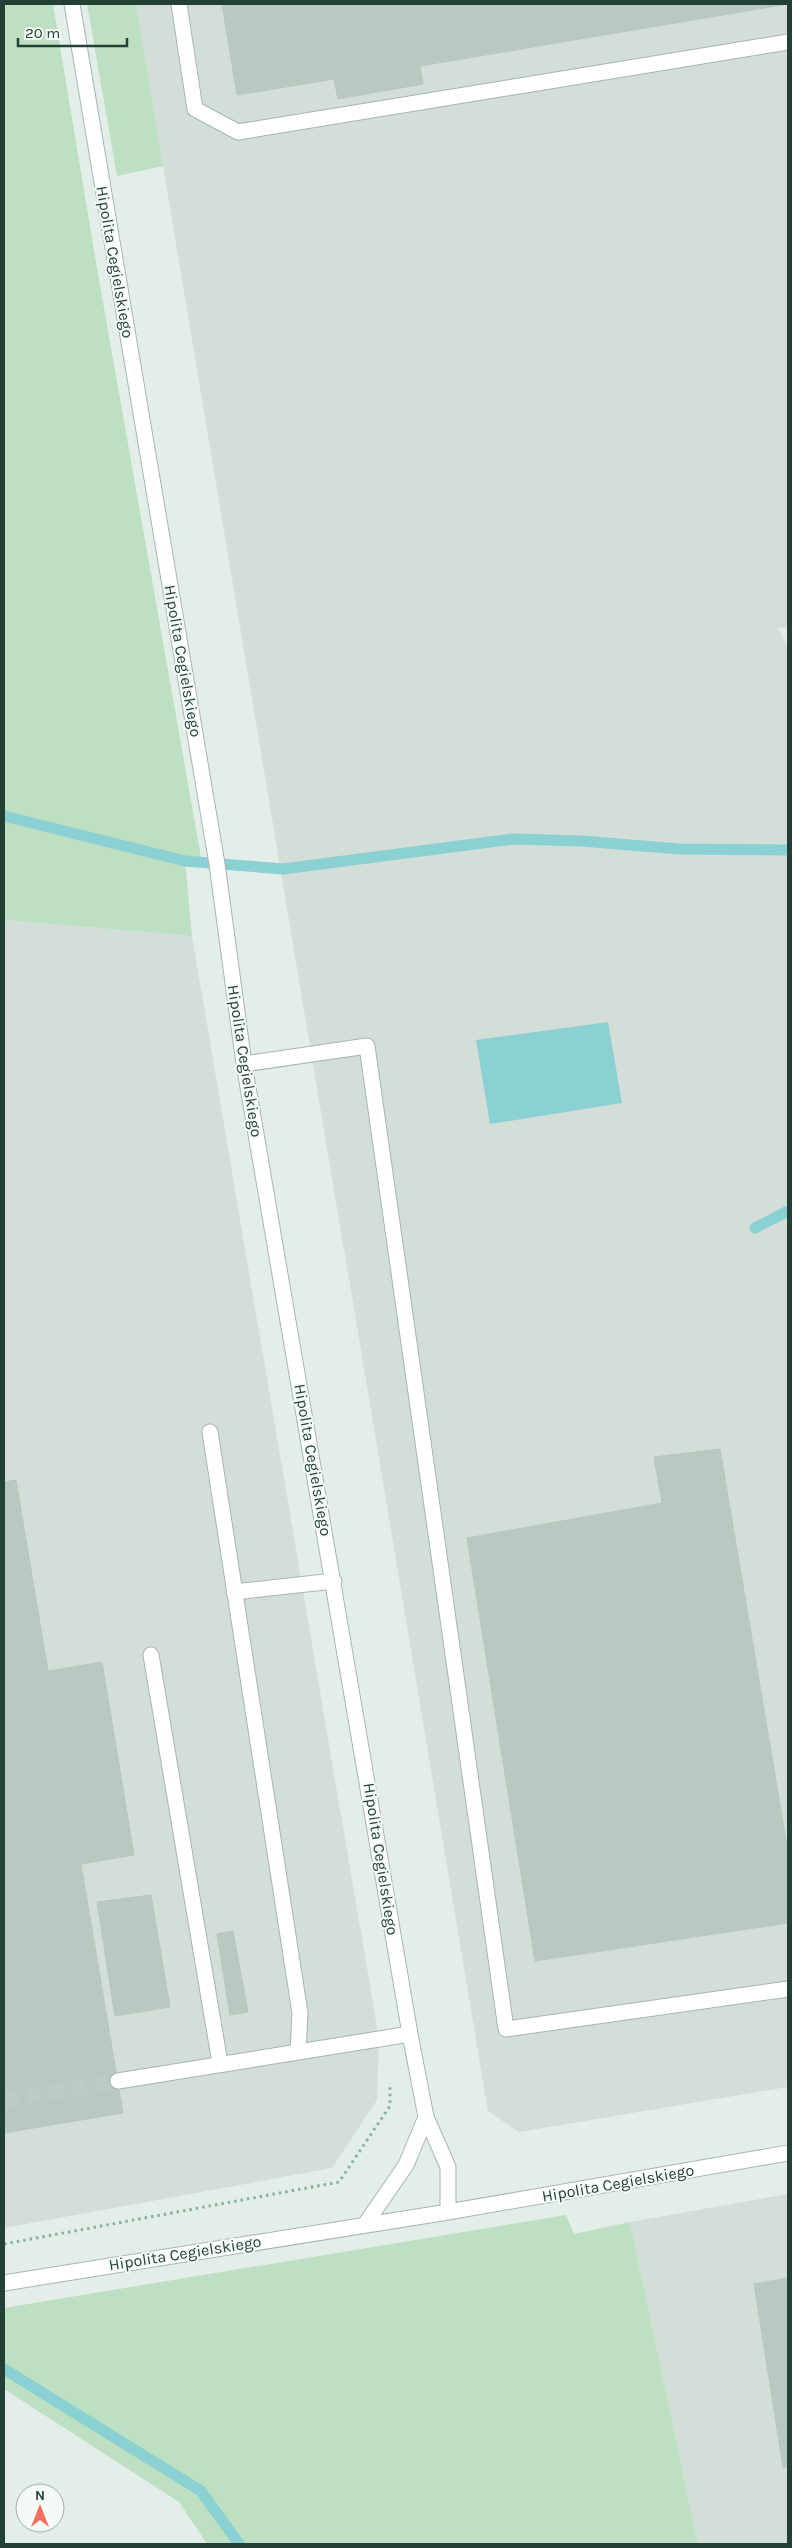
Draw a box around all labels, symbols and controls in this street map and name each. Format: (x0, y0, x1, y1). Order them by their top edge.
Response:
scale bar (18, 15, 126, 47)
text: 20 m (25, 24, 60, 42)
street label: Hipolita Cegielskiego (92, 184, 138, 340)
street label: Hipolita Cegielskiego (160, 583, 206, 739)
street label: Hipolita Cegielskiego (224, 983, 266, 1139)
street label: Hipolita Cegielskiego (290, 1382, 336, 1538)
street label: Hipolita Cegielskiego (360, 1781, 402, 1937)
street label: Hipolita Cegielskiego (540, 2160, 696, 2206)
street label: Hipolita Cegielskiego (107, 2232, 263, 2274)
north arrow (15, 2483, 65, 2533)
text: N (35, 2487, 45, 2504)

